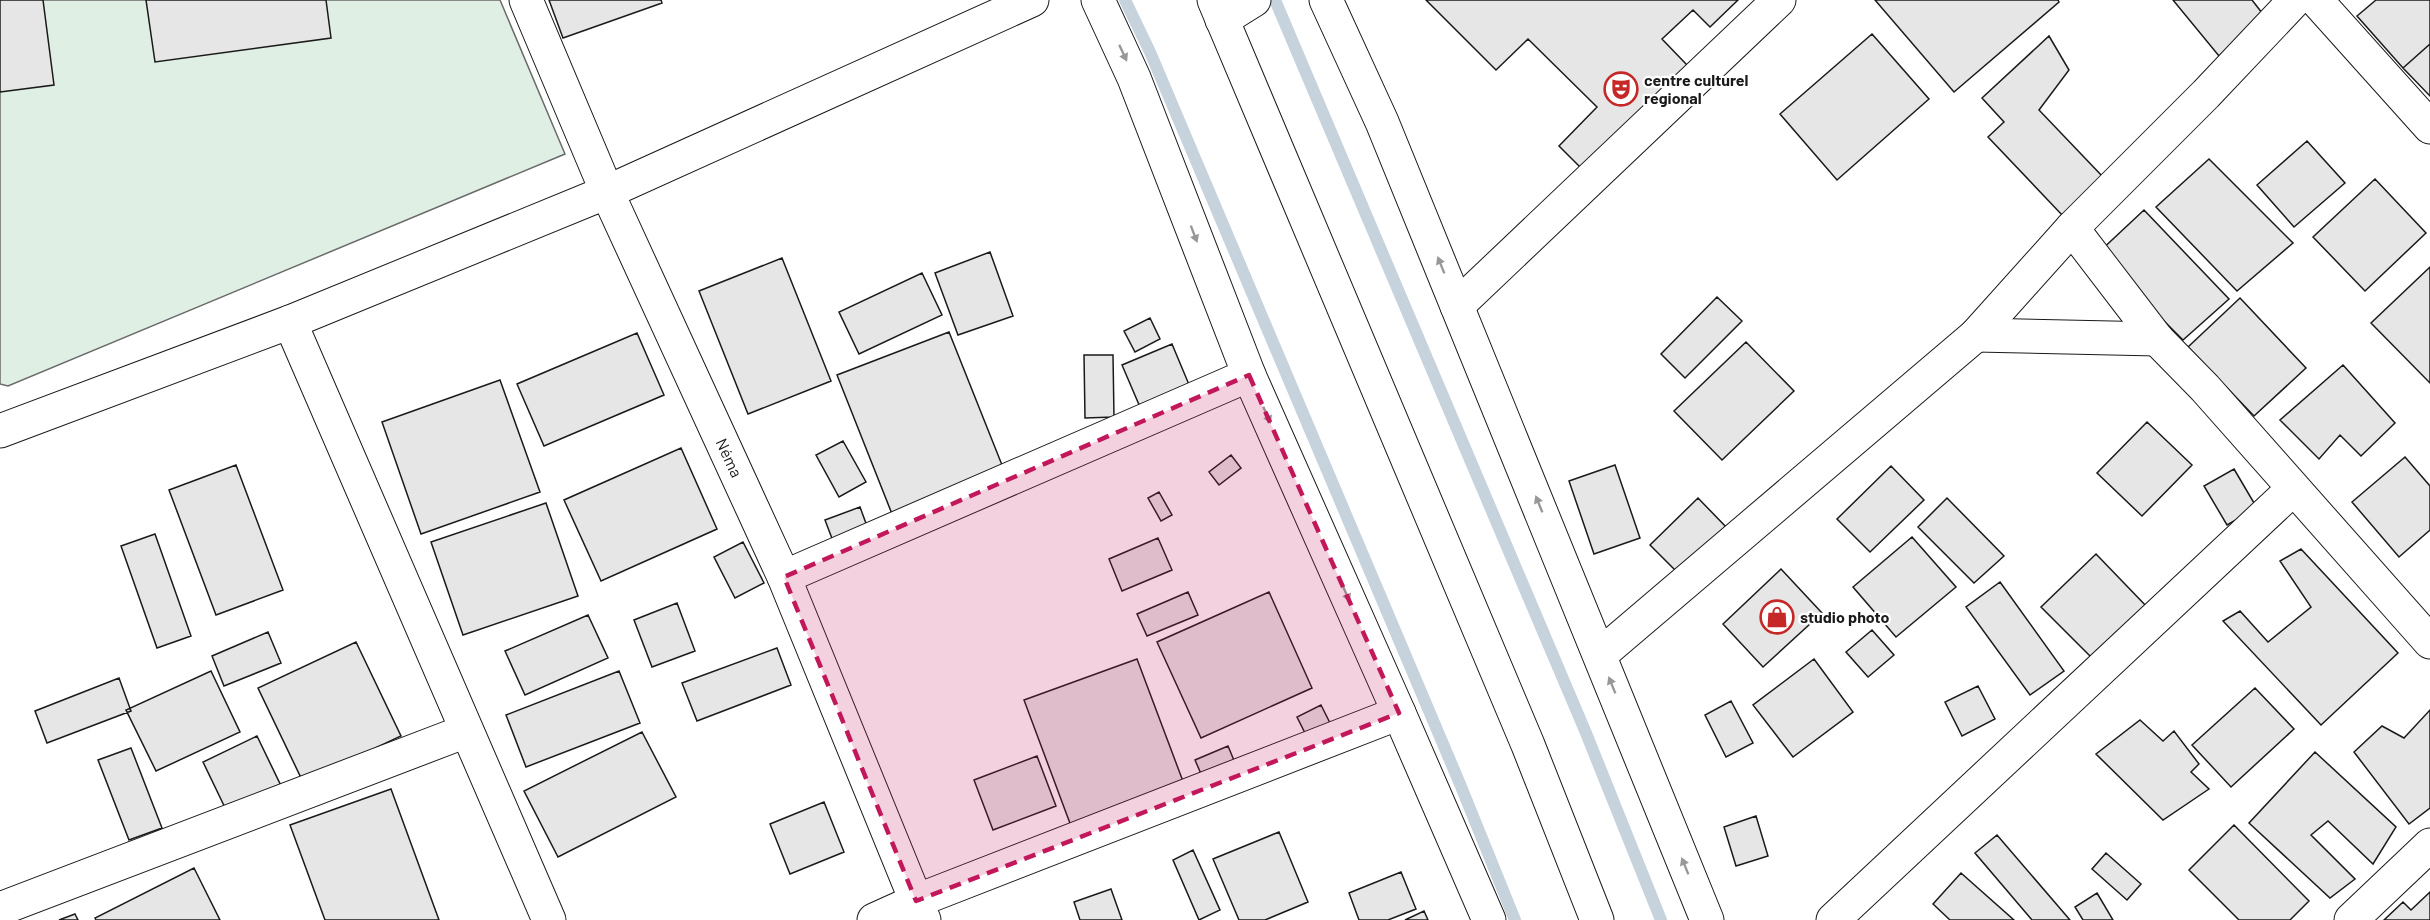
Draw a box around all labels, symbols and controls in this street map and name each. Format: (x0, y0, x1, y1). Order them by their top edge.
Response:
one-way arrow (1118, 44, 1128, 62)
place label: centre culturel regional (1644, 70, 1749, 107)
theatre icon: centre culturel regional (1603, 71, 1639, 107)
one-way arrow (1190, 225, 1200, 243)
one-way arrow (1436, 256, 1446, 274)
one-way arrow (1262, 407, 1271, 424)
street label: Néma (713, 435, 747, 480)
one-way arrow (1534, 495, 1544, 513)
one-way arrow (1341, 585, 1351, 603)
shop icon: studio photo (1759, 599, 1795, 635)
place label: studio photo (1800, 607, 1889, 626)
one-way arrow (1607, 676, 1616, 694)
one-way arrow (1680, 856, 1690, 874)

